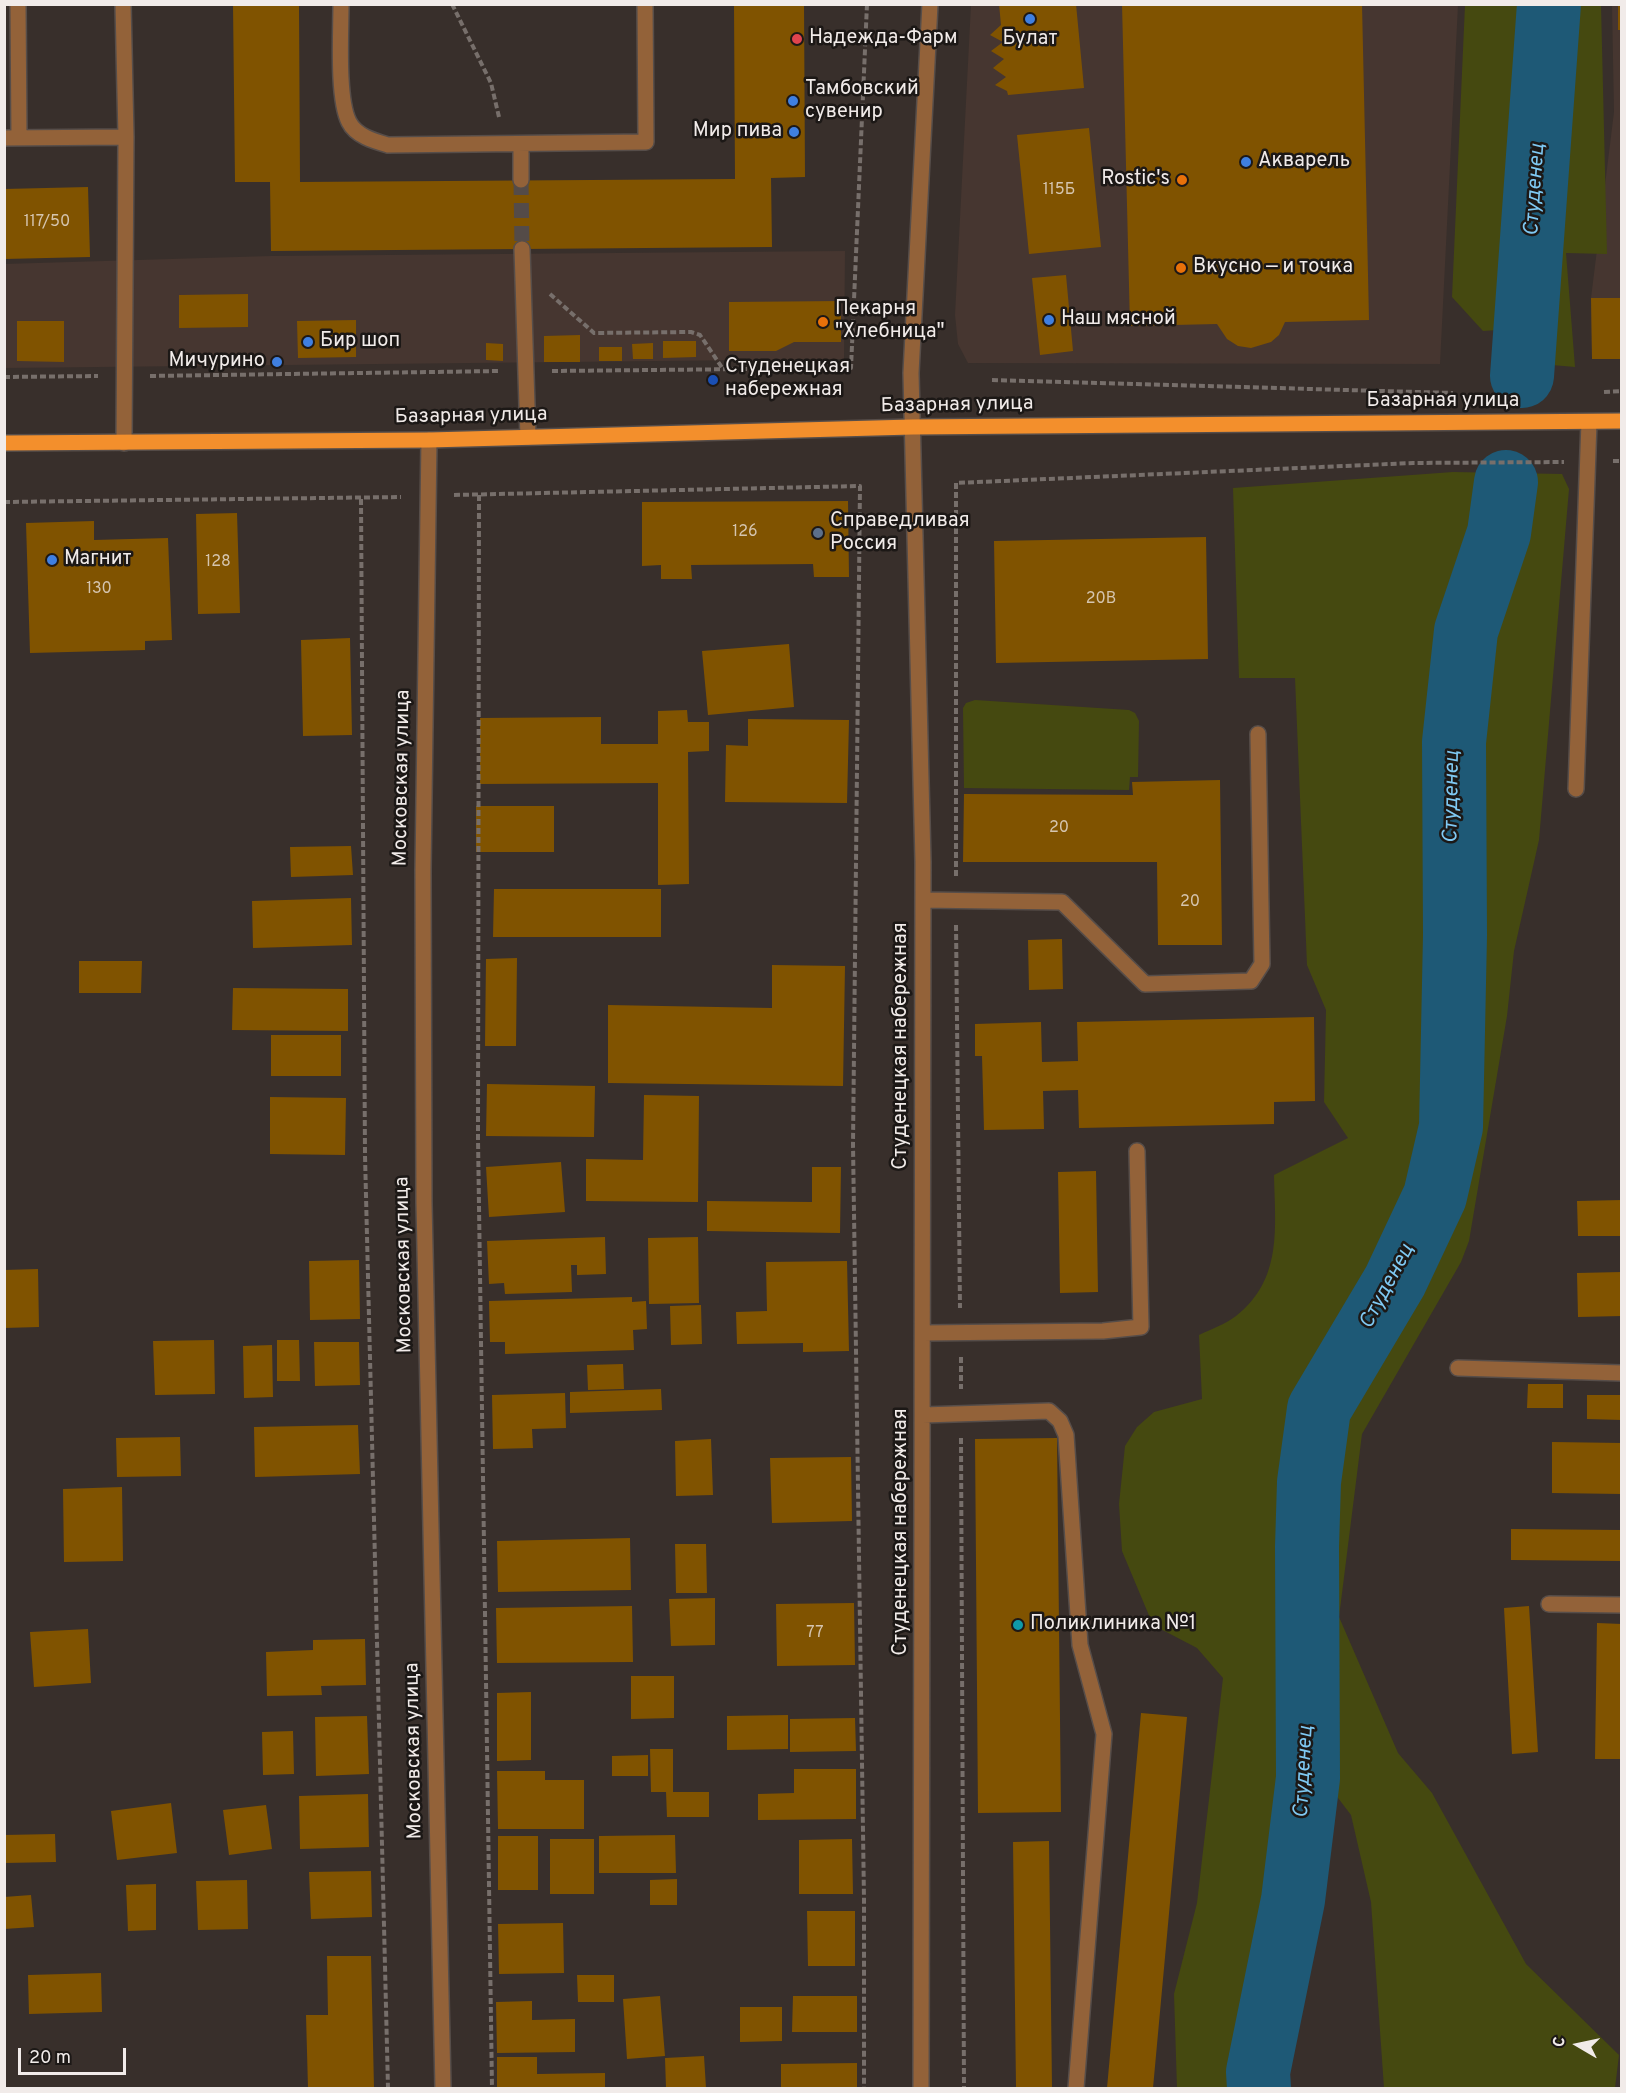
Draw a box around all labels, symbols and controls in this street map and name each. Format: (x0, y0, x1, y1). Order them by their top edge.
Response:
marker: Булат (1023, 12, 1037, 26)
place label: Надежда-Фарм (809, 27, 958, 51)
place label: Булат (1003, 28, 1057, 52)
marker: Надежда-Фарм (790, 32, 804, 46)
place label: Тамбовский сувенир (805, 78, 919, 125)
marker: Тамбовский сувенир (786, 94, 800, 108)
place label: Мир пива (693, 120, 782, 144)
marker: Мир пива (787, 125, 801, 139)
water label: Студенец (1520, 143, 1552, 237)
place label: Акварель (1258, 150, 1350, 174)
marker: Акварель (1239, 155, 1253, 169)
place label: Rostic's (1101, 168, 1170, 192)
marker: Rostic's (1175, 173, 1189, 187)
house number: 115Б (1043, 181, 1075, 201)
house number: 117/50 (24, 213, 70, 233)
place label: Вкусно — и точка (1193, 256, 1353, 280)
marker: Вкусно — и точка (1174, 261, 1188, 275)
place label: Пекарня "Хлебница" (835, 298, 945, 345)
place label: Наш мясной (1061, 308, 1176, 332)
marker: Наш мясной (1042, 313, 1056, 327)
marker: Пекарня "Хлебница" (816, 315, 830, 329)
place label: Бир шоп (320, 330, 400, 354)
marker: Бир шоп (301, 335, 315, 349)
place label: Мичурино (169, 350, 265, 374)
marker: Мичурино (270, 355, 284, 369)
place label: Студенецкая набережная (725, 356, 850, 403)
marker: Студенецкая набережная (706, 373, 720, 387)
street label: Базарная улица (1367, 390, 1519, 414)
street label: Базарная улица (880, 393, 1034, 419)
street label: Базарная улица (394, 404, 548, 430)
place label: Справедливая Россия (830, 510, 970, 557)
house number: 126 (732, 523, 758, 543)
marker: Справедливая Россия (811, 526, 825, 540)
place label: Магнит (64, 548, 132, 572)
marker: Магнит (45, 553, 59, 567)
house number: 128 (205, 553, 231, 573)
house number: 130 (86, 580, 112, 600)
house number: 20В (1086, 590, 1116, 610)
street label: Московская улица (389, 689, 417, 867)
water label: Студенец (1440, 750, 1466, 844)
house number: 20 (1049, 819, 1069, 839)
house number: 20 (1180, 893, 1200, 913)
street label: Студенецкая набережная (890, 922, 914, 1170)
street label: Московская улица (391, 1176, 419, 1354)
water label: Студенец (1355, 1240, 1421, 1334)
street label: Студенецкая набережная (890, 1408, 914, 1656)
place label: Поликлиника №1 (1030, 1613, 1196, 1637)
marker: Поликлиника №1 (1011, 1618, 1025, 1632)
house number: 77 (806, 1624, 824, 1644)
street label: Московская улица (401, 1662, 429, 1840)
water label: Студенец (1290, 1725, 1320, 1819)
north arrow (1548, 2015, 1608, 2075)
scale bar (21, 2036, 129, 2074)
text: С (1550, 2036, 1571, 2049)
text: 20 m (29, 2047, 71, 2070)

